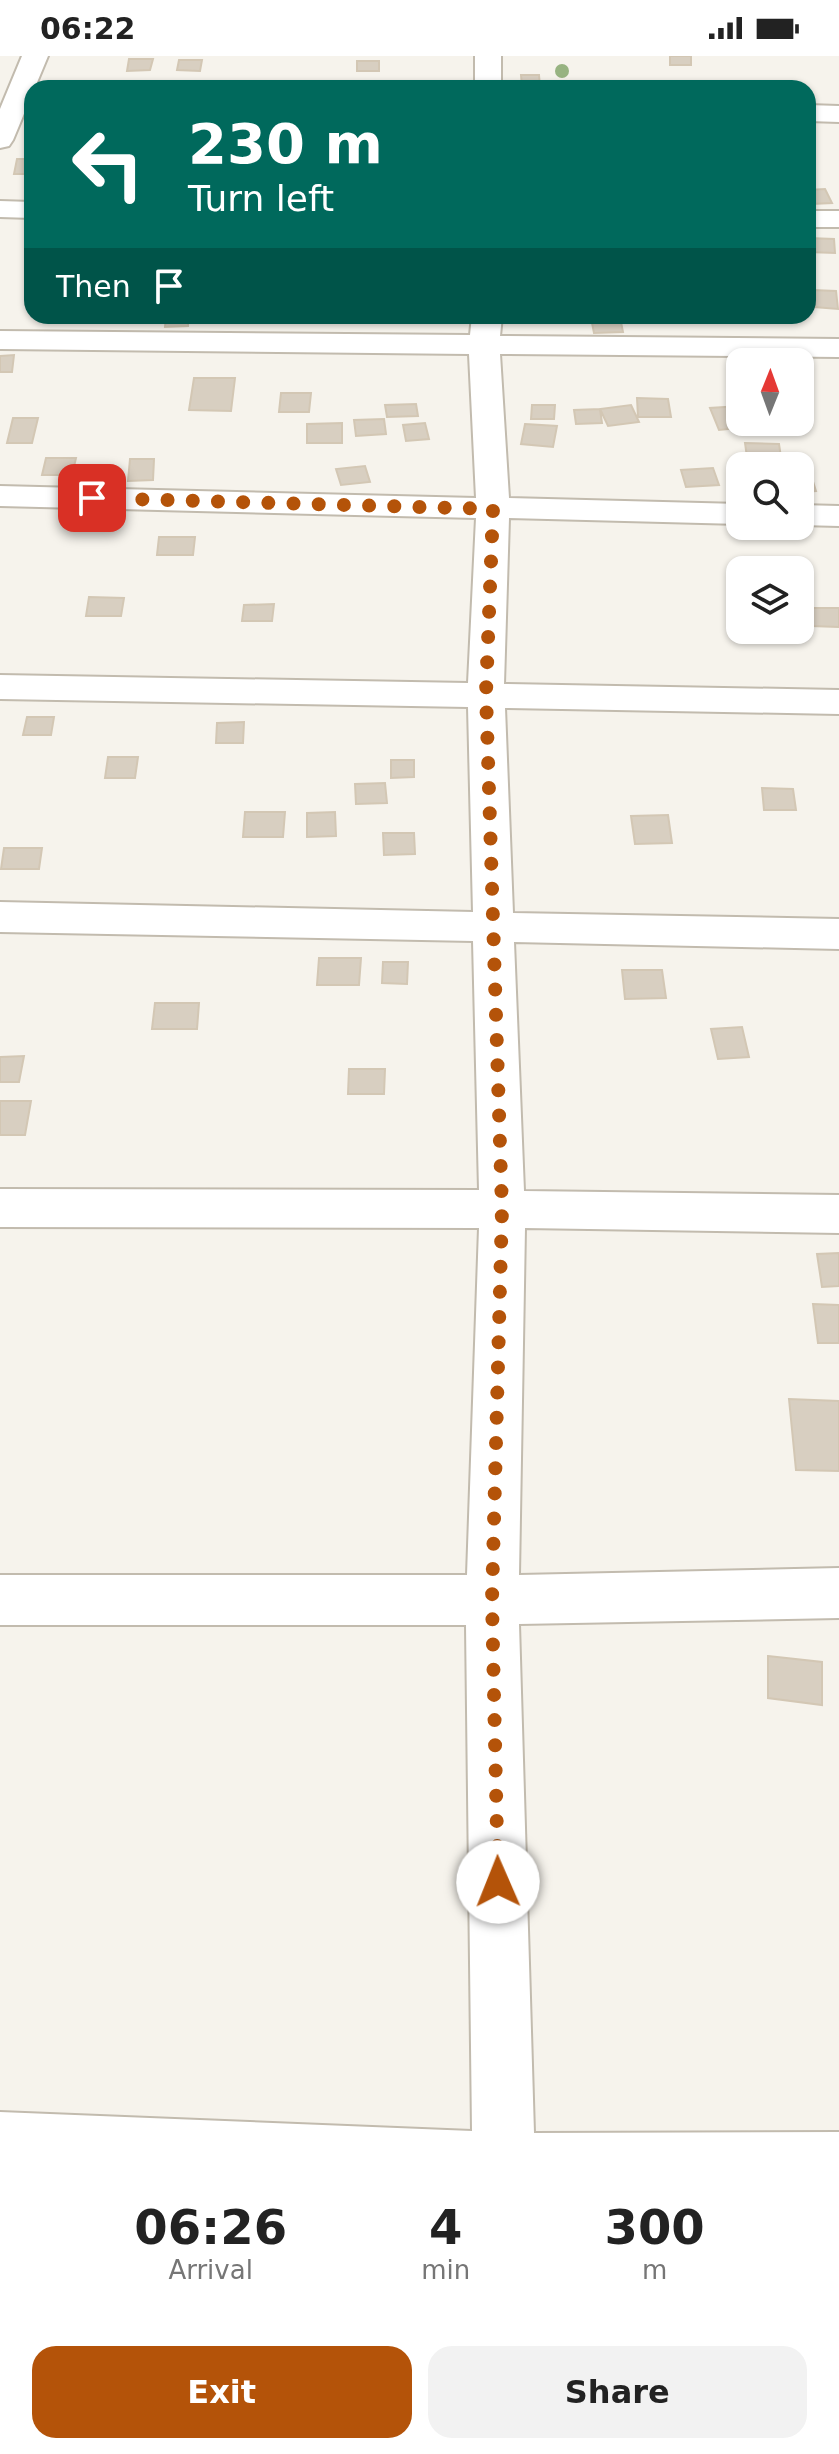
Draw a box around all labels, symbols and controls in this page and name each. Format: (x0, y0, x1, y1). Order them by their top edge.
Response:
text: 06:22 (40, 11, 136, 46)
text: 230 m (188, 111, 383, 176)
icon: left (56, 112, 160, 216)
text: Turn left (188, 178, 334, 219)
icon: arrive (147, 264, 191, 308)
text: Then (56, 269, 131, 304)
north arrow (726, 348, 814, 436)
map controls (726, 348, 814, 644)
button: search (726, 452, 814, 540)
pin (58, 464, 126, 532)
icon: arrive (70, 476, 114, 520)
button: layers (726, 556, 814, 644)
position arrow (456, 1840, 540, 1924)
text: 06:26 (134, 2199, 287, 2255)
text: 4 (429, 2199, 462, 2255)
text: 300 (605, 2199, 705, 2255)
text: Arrival (168, 2255, 253, 2285)
text: min (421, 2255, 470, 2285)
text: m (642, 2255, 667, 2285)
button: Exit (32, 2346, 412, 2438)
button: Share (428, 2346, 807, 2438)

